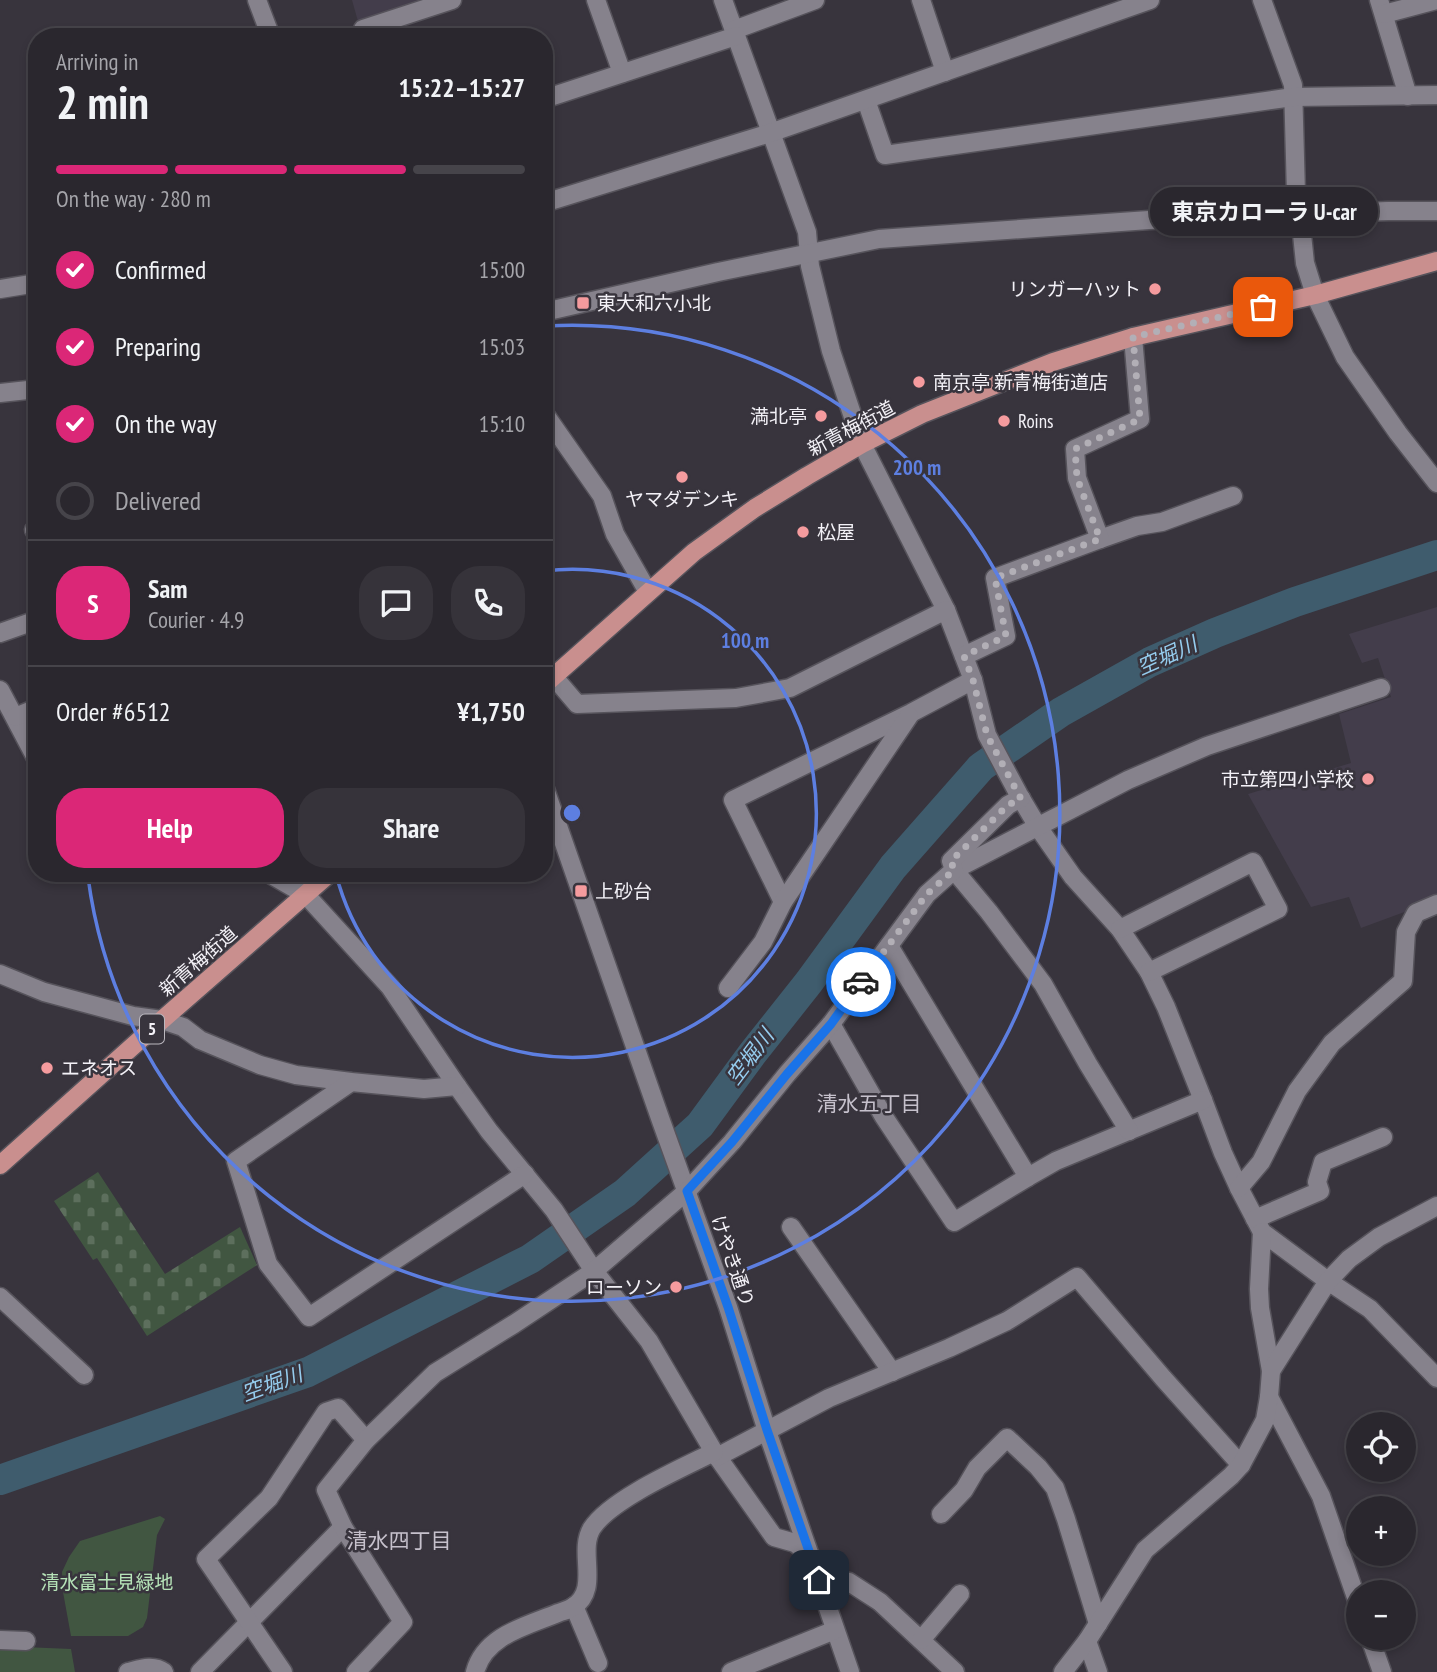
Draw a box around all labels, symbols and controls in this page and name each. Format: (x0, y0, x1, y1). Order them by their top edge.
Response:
text: Arriving in (56, 47, 138, 76)
text: 15:22–15:27 (398, 71, 525, 104)
text: 2 min (56, 72, 149, 132)
text: On the way · 280 m (56, 184, 211, 213)
callout: 東京カローラ U-car (1149, 188, 1377, 237)
text: 東京カローラ U-car (1171, 197, 1357, 226)
icon: check (56, 251, 94, 289)
text: Confirmed (115, 253, 206, 286)
text: 15:00 (479, 255, 525, 284)
place label: リンガーハット (1008, 277, 1141, 301)
pin (1233, 277, 1293, 337)
marker: リンガーハット (1147, 281, 1163, 297)
icon: bag (1244, 288, 1282, 326)
place label: 東大和六小北 (597, 291, 711, 315)
marker: 東大和六小北 (575, 295, 591, 311)
icon: check (56, 328, 94, 366)
text: Preparing (115, 330, 201, 363)
text: 15:03 (479, 332, 525, 361)
place label: 南京亭 新青梅街道店 (933, 370, 1108, 394)
marker: 南京亭 新青梅街道店 (911, 374, 927, 390)
street label: 新青梅街道 (803, 395, 899, 461)
place label: 満北亭 (750, 404, 807, 428)
icon: check (56, 405, 94, 443)
text: On the way (115, 407, 217, 440)
marker: 満北亭 (813, 408, 829, 424)
text: 15:10 (479, 409, 525, 438)
place label: Roins (1018, 409, 1053, 433)
marker: Roins (996, 413, 1012, 429)
text: 200 m (893, 454, 941, 481)
marker: ヤマダデンキ (674, 469, 690, 485)
text: Delivered (115, 484, 201, 517)
place label: ヤマダデンキ (625, 487, 739, 511)
place label: 松屋 (817, 520, 855, 544)
marker: 松屋 (795, 524, 811, 540)
button: chat (359, 566, 433, 640)
button: phone (451, 566, 525, 640)
text: Sam (148, 572, 187, 605)
text: S (87, 587, 99, 620)
text: Courier · 4.9 (148, 605, 244, 634)
text: 100 m (721, 627, 769, 654)
water label: 空堀川 (1133, 630, 1203, 681)
text: Order #6512 (56, 695, 171, 728)
text: ¥1,750 (457, 695, 525, 728)
place label: 市立第四小学校 (1221, 767, 1354, 791)
marker: 市立第四小学校 (1360, 771, 1376, 787)
button: Help (56, 788, 284, 868)
button: Share (298, 788, 525, 868)
centre of rings (560, 801, 584, 825)
place label: 上砂台 (595, 879, 652, 903)
marker: 上砂台 (573, 883, 589, 899)
street label: 新青梅街道 (154, 921, 242, 1001)
courier (826, 947, 896, 1017)
icon: car (842, 963, 880, 1001)
road number: 5 (140, 1014, 164, 1044)
water label: 空堀川 (720, 1022, 781, 1090)
place label: エネオス (61, 1056, 137, 1080)
marker: エネオス (39, 1060, 55, 1076)
district label: 清水五丁目 (817, 1090, 922, 1117)
street label: けやき通り (706, 1212, 760, 1310)
place label: ローソン (586, 1275, 662, 1299)
marker: ローソン (668, 1279, 684, 1295)
water label: 空堀川 (238, 1359, 308, 1407)
map controls (1346, 1412, 1416, 1650)
button: locate (1346, 1412, 1416, 1482)
button: + (1346, 1496, 1416, 1566)
district label: 清水四丁目 (347, 1527, 452, 1554)
pin (789, 1550, 849, 1610)
icon: home (800, 1561, 838, 1599)
park label: 清水富士見緑地 (40, 1570, 174, 1594)
button: − (1346, 1580, 1416, 1650)

